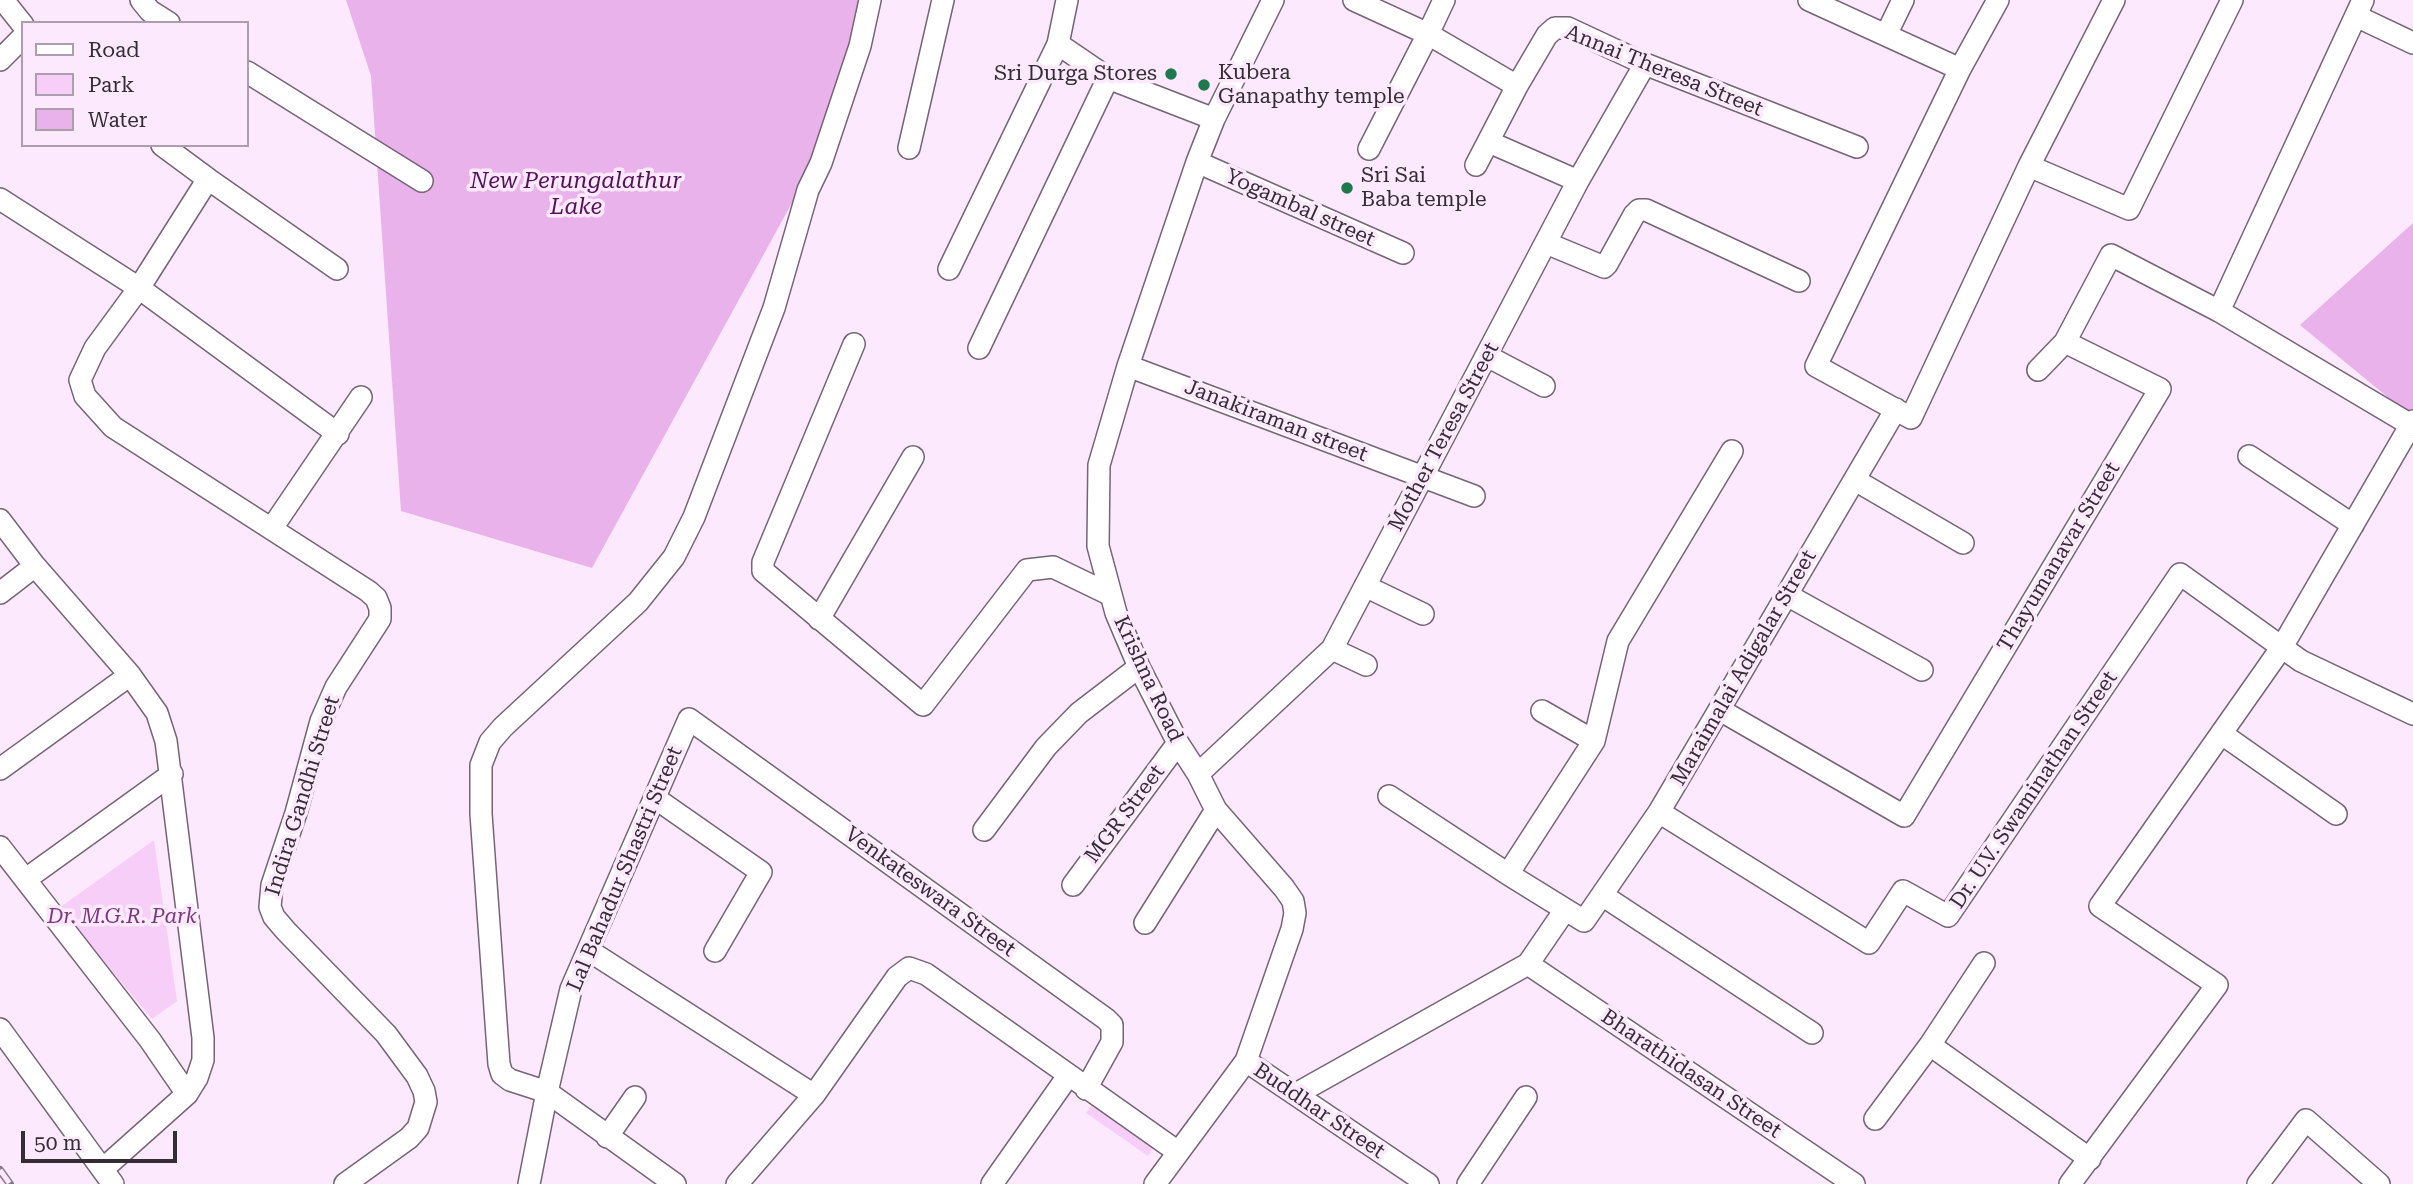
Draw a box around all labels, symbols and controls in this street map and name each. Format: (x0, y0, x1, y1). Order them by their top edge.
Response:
street label: Annai Theresa Street (1561, 20, 1767, 122)
legend (21, 21, 248, 147)
text: Road (88, 38, 140, 62)
place label: Kubera Ganapathy temple (1218, 60, 1405, 110)
place label: Sri Durga Stores (994, 61, 1157, 87)
marker: Sri Durga Stores (1163, 66, 1179, 82)
text: Park (88, 73, 134, 97)
marker: Kubera Ganapathy temple (1196, 77, 1212, 93)
text: Water (88, 108, 147, 132)
place label: Sri Sai Baba temple (1361, 163, 1486, 213)
street label: Yogambal street (1221, 164, 1379, 252)
water label: New Perungalathur Lake (470, 167, 682, 221)
marker: Sri Sai Baba temple (1339, 180, 1355, 196)
street label: Mother Teresa Street (1383, 338, 1505, 536)
street label: Janakiraman street (1181, 374, 1371, 468)
street label: Thayumanavar Street (1992, 458, 2126, 656)
street label: Maraimalai Adigalar Street (1666, 546, 1822, 790)
street label: Krishna Road (1108, 612, 1188, 746)
street label: Dr. U.V. Swaminathan Street (1945, 666, 2123, 914)
street label: Indira Gandhi Street (261, 693, 345, 899)
street label: Lal Bahadur Shastri Street (562, 743, 688, 995)
street label: MGR Street (1080, 760, 1170, 868)
street label: Venkateswara Street (840, 822, 1020, 962)
park label: Dr. M.G.R. Park (47, 904, 197, 930)
street label: Bharathidasan Street (1596, 1004, 1786, 1144)
street label: Buddhar Street (1249, 1058, 1389, 1164)
scale bar (24, 1118, 180, 1162)
text: 50 m (34, 1131, 82, 1155)

